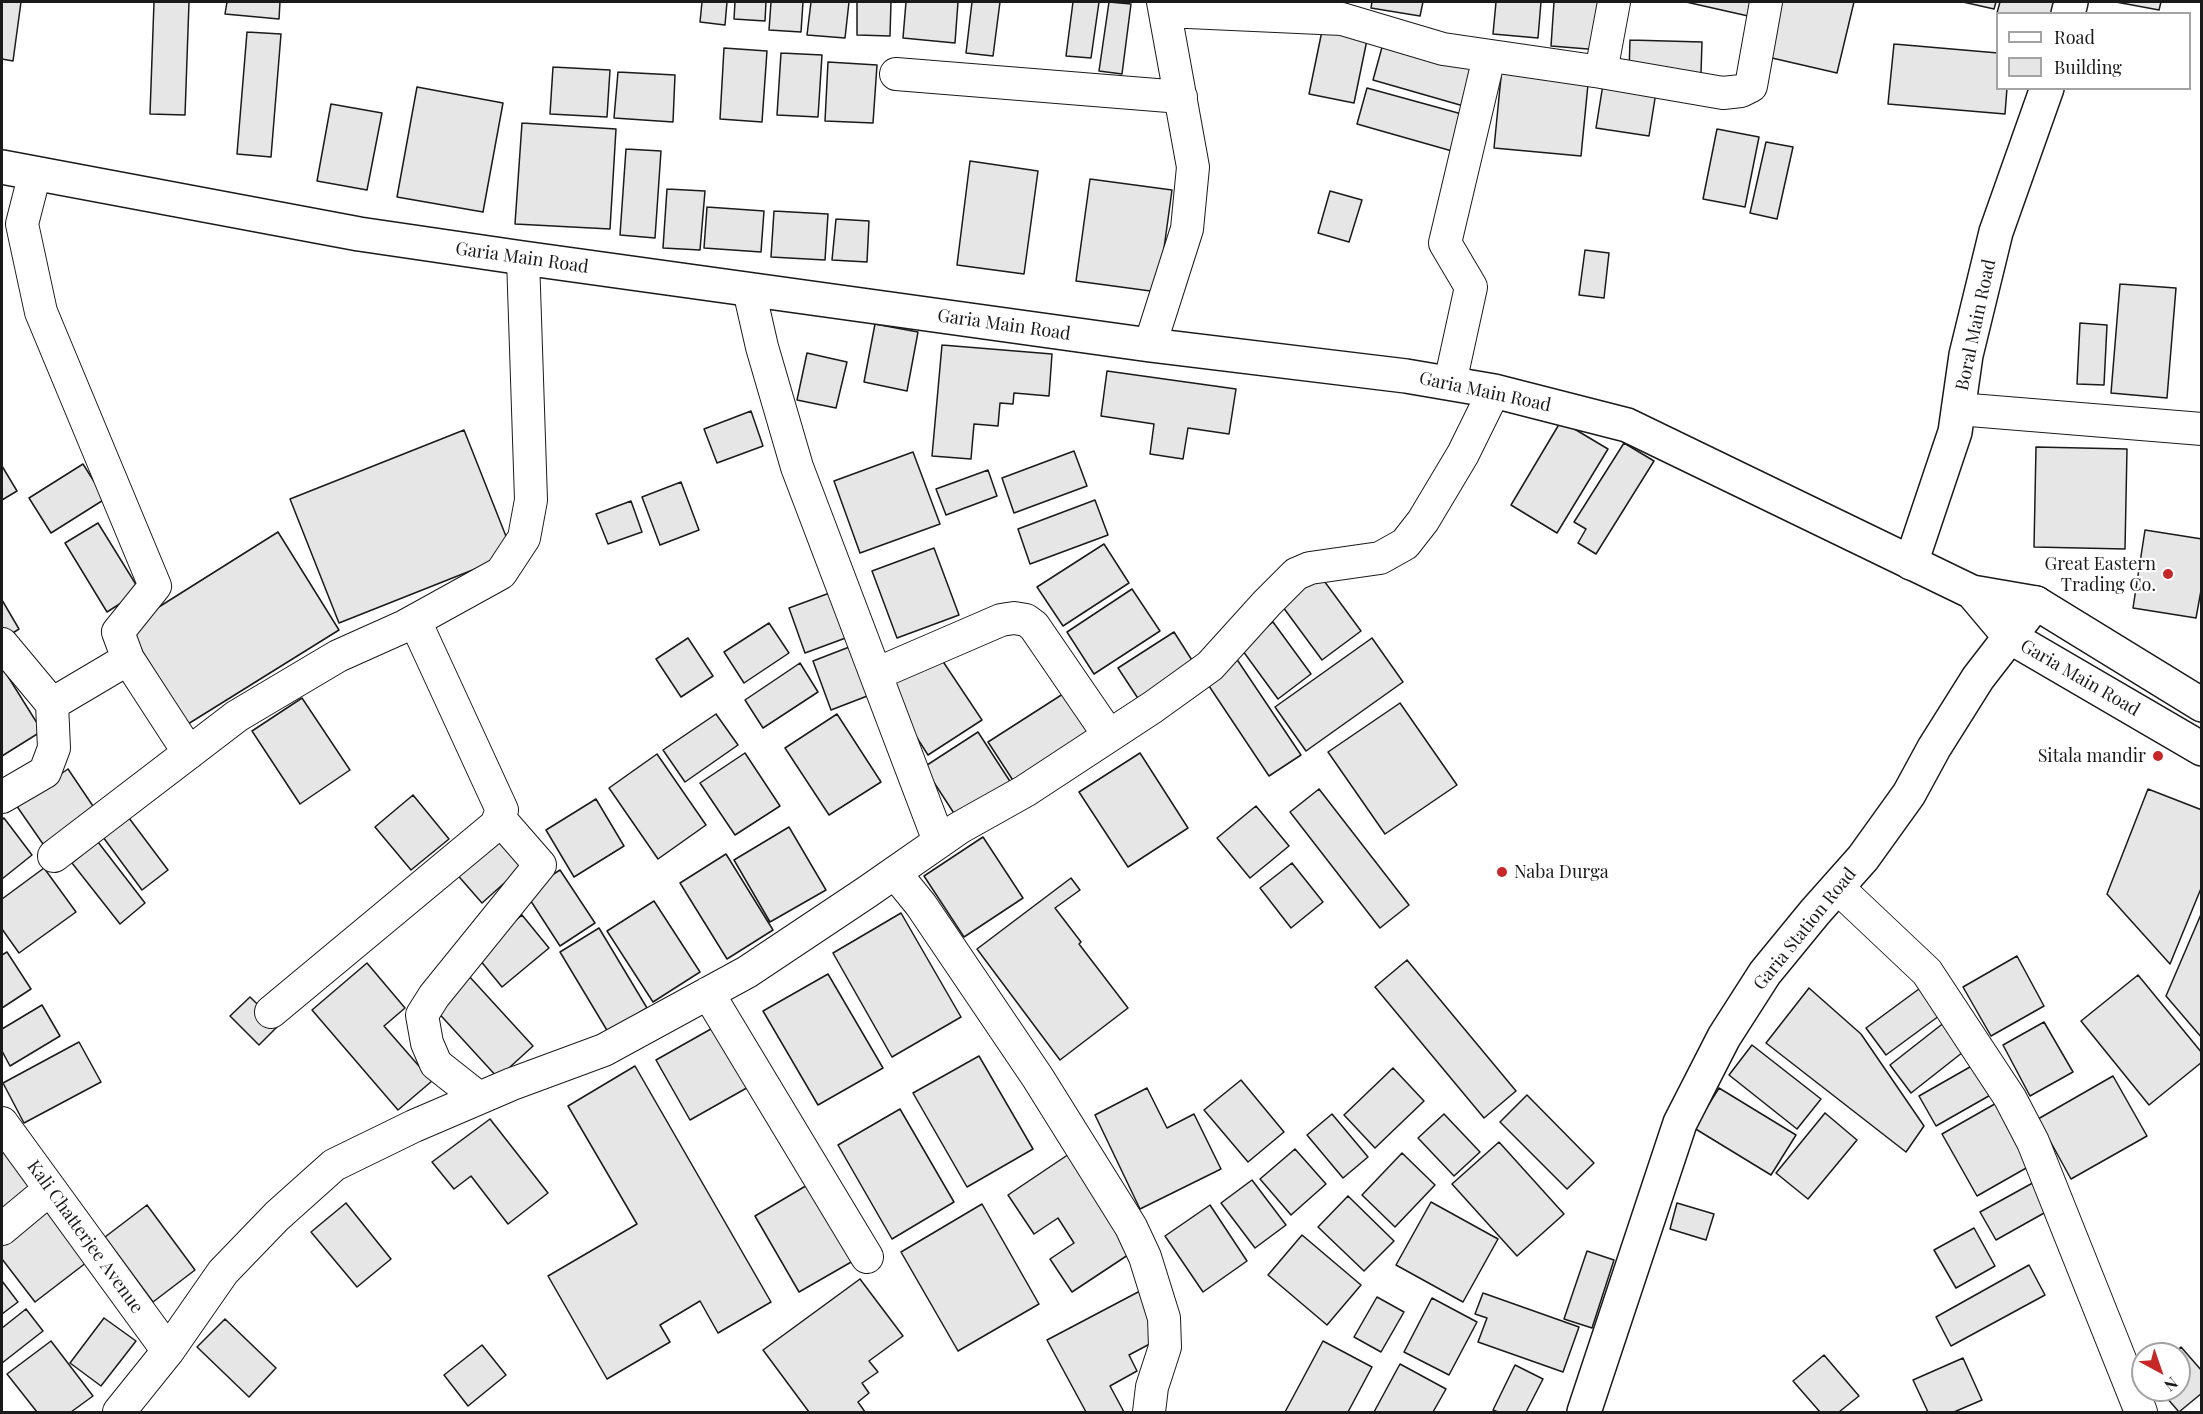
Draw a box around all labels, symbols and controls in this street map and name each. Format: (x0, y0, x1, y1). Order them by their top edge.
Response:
legend (1996, 12, 2191, 90)
text: Road (2054, 25, 2095, 49)
text: Building (2054, 55, 2122, 79)
street label: Garia Main Road (454, 238, 590, 278)
street label: Boral Main Road (1952, 257, 2000, 393)
street label: Garia Main Road (936, 305, 1072, 345)
street label: Garia Main Road (1417, 367, 1553, 417)
place label: Great Eastern Trading Co. (2045, 553, 2156, 596)
marker: Great Eastern Trading Co. (2161, 567, 2175, 581)
street label: Garia Main Road (2016, 635, 2144, 721)
place label: Sitala mandir (2038, 745, 2146, 767)
marker: Sitala mandir (2151, 749, 2165, 763)
place label: Naba Durga (1514, 861, 1609, 883)
street label: Garia Station Road (1749, 864, 1861, 994)
marker: Naba Durga (1495, 865, 1509, 879)
street label: Kali Chatterjee Avenue (22, 1156, 148, 1318)
north arrow (2131, 1342, 2191, 1402)
text: N (2160, 1373, 2183, 1396)

